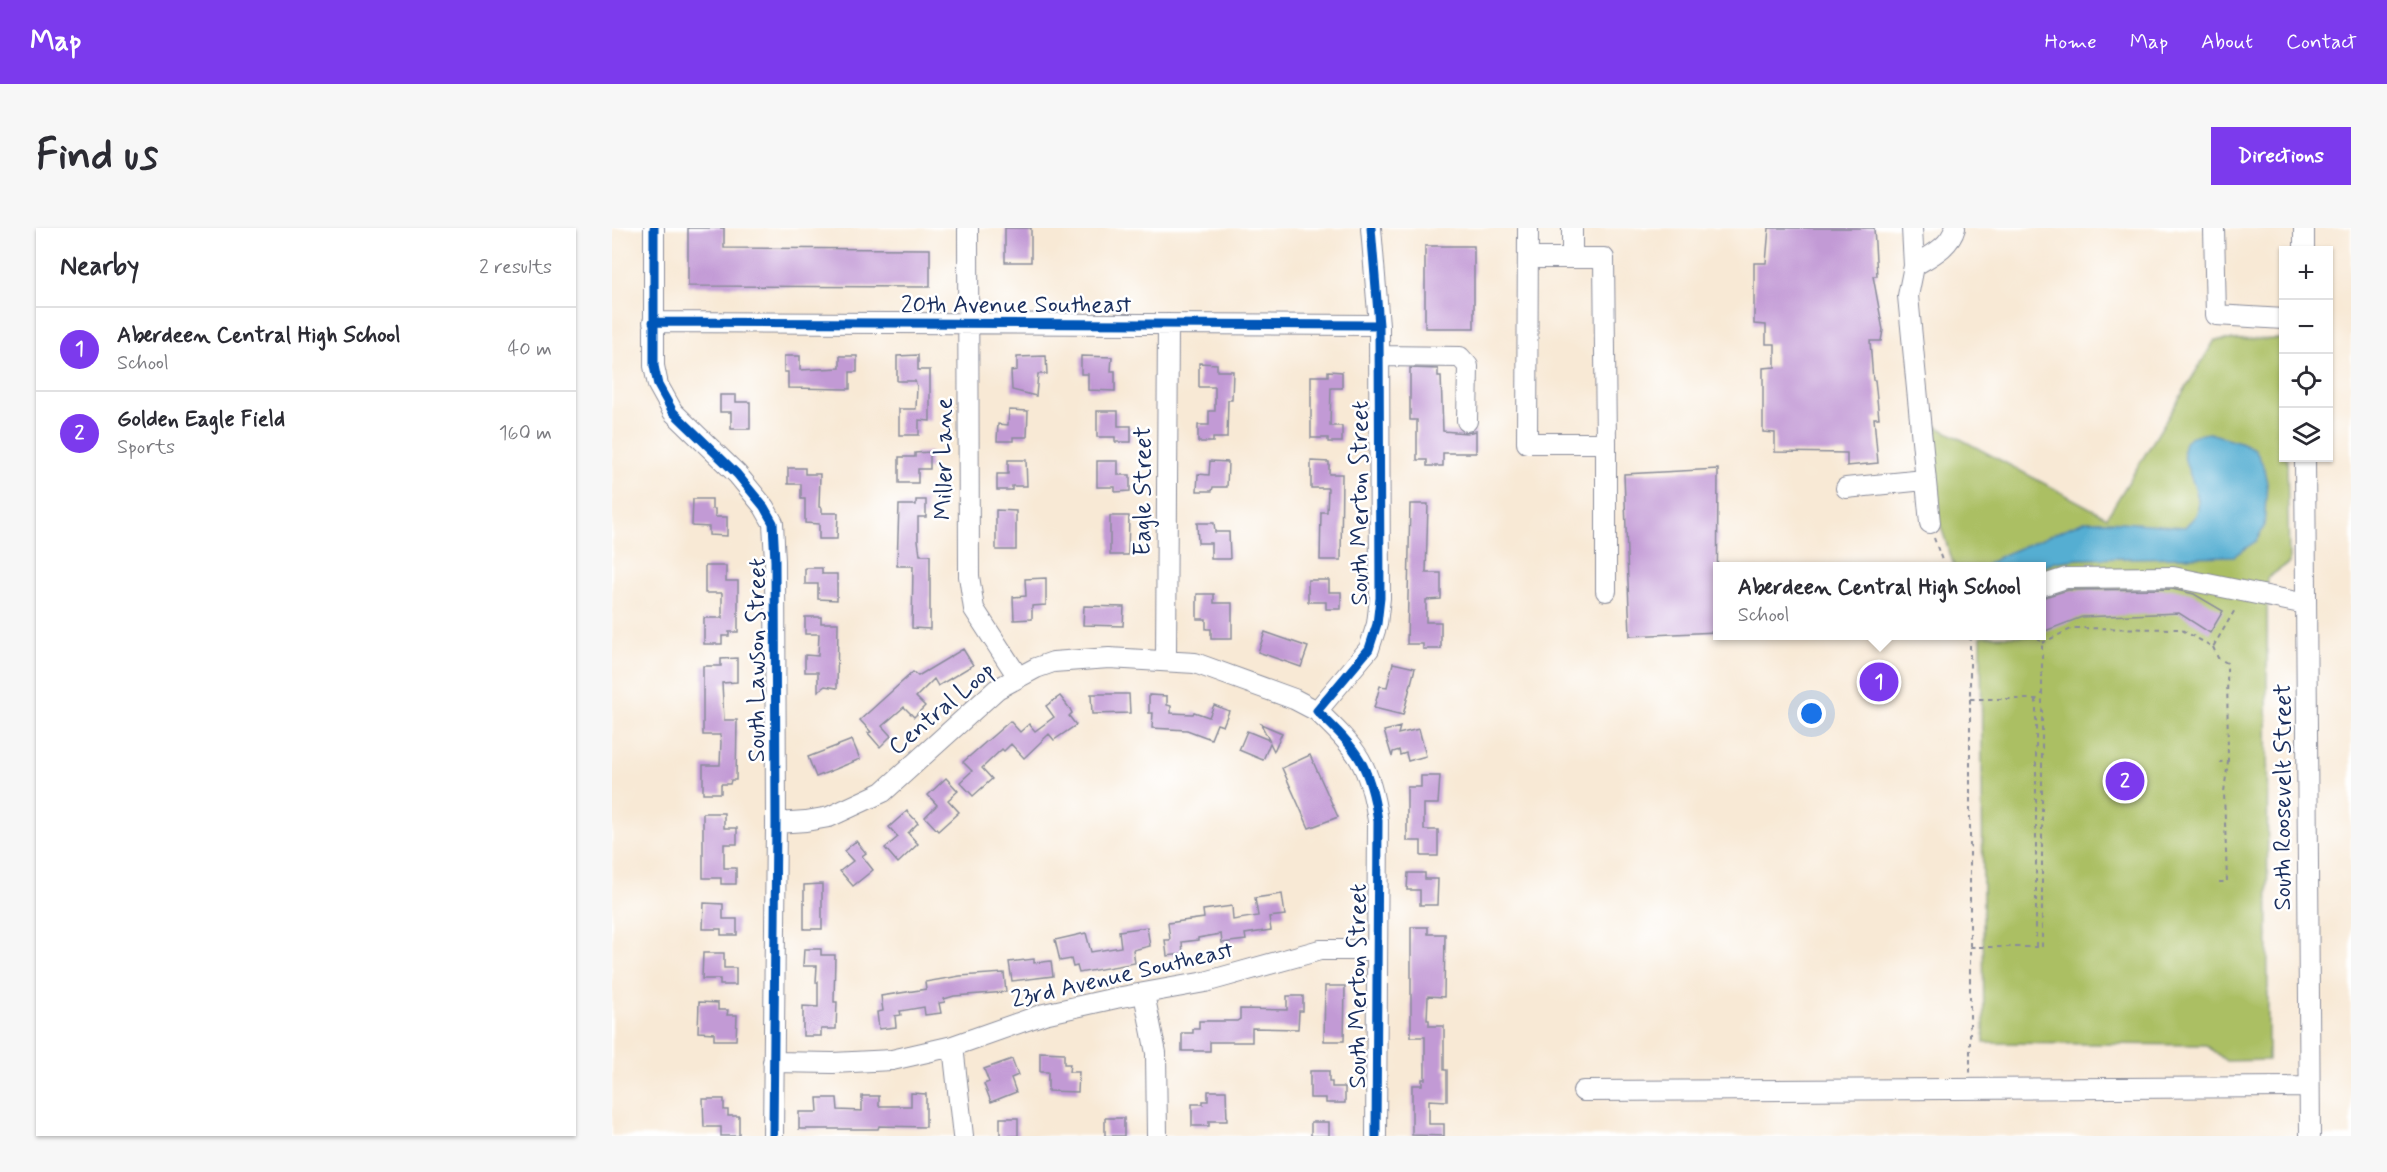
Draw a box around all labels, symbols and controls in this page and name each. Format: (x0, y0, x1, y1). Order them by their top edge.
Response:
text: Map (30, 24, 81, 61)
text: Home (2045, 28, 2097, 56)
text: Map (2130, 28, 2168, 56)
text: About (2201, 28, 2253, 56)
text: Contact (2286, 28, 2357, 56)
button: Directions (2211, 127, 2351, 185)
text: Find us (36, 129, 158, 184)
map controls (2279, 246, 2333, 462)
button: + (2279, 246, 2333, 300)
text: Nearby (60, 250, 139, 284)
text: 2 results (479, 254, 552, 281)
street label: 20th Avenue Southeast (901, 290, 1132, 321)
button: − (2279, 300, 2333, 354)
text: Aberdeen Central High School (117, 322, 401, 350)
text: 1 (75, 336, 84, 363)
text: 40 m (508, 336, 552, 363)
text: School (117, 350, 169, 377)
button: locate (2279, 354, 2333, 408)
street label: Miller Lane (929, 397, 960, 520)
street label: South Merton Street (1345, 401, 1376, 605)
text: Golden Eagle Field (117, 406, 285, 434)
button: layers (2279, 408, 2333, 462)
text: 2 (75, 420, 84, 447)
text: 160 m (499, 420, 552, 447)
street label: Eagle Street (1128, 426, 1159, 556)
text: Sports (117, 434, 175, 461)
street label: South Lawson Street (742, 558, 773, 762)
popup (1713, 562, 2046, 640)
text: Aberdeen Central High School (1738, 574, 2021, 602)
text: School (1738, 602, 1790, 629)
street label: Central Loop (882, 656, 1002, 763)
pin: 1 (1860, 660, 1898, 704)
street label: South Roosevelt Street (2268, 683, 2299, 911)
your location (1797, 699, 1826, 728)
pin: 2 (2106, 758, 2144, 804)
street label: South Merton Street (1343, 884, 1374, 1088)
street label: 23rd Avenue Southeast (1008, 935, 1237, 1016)

